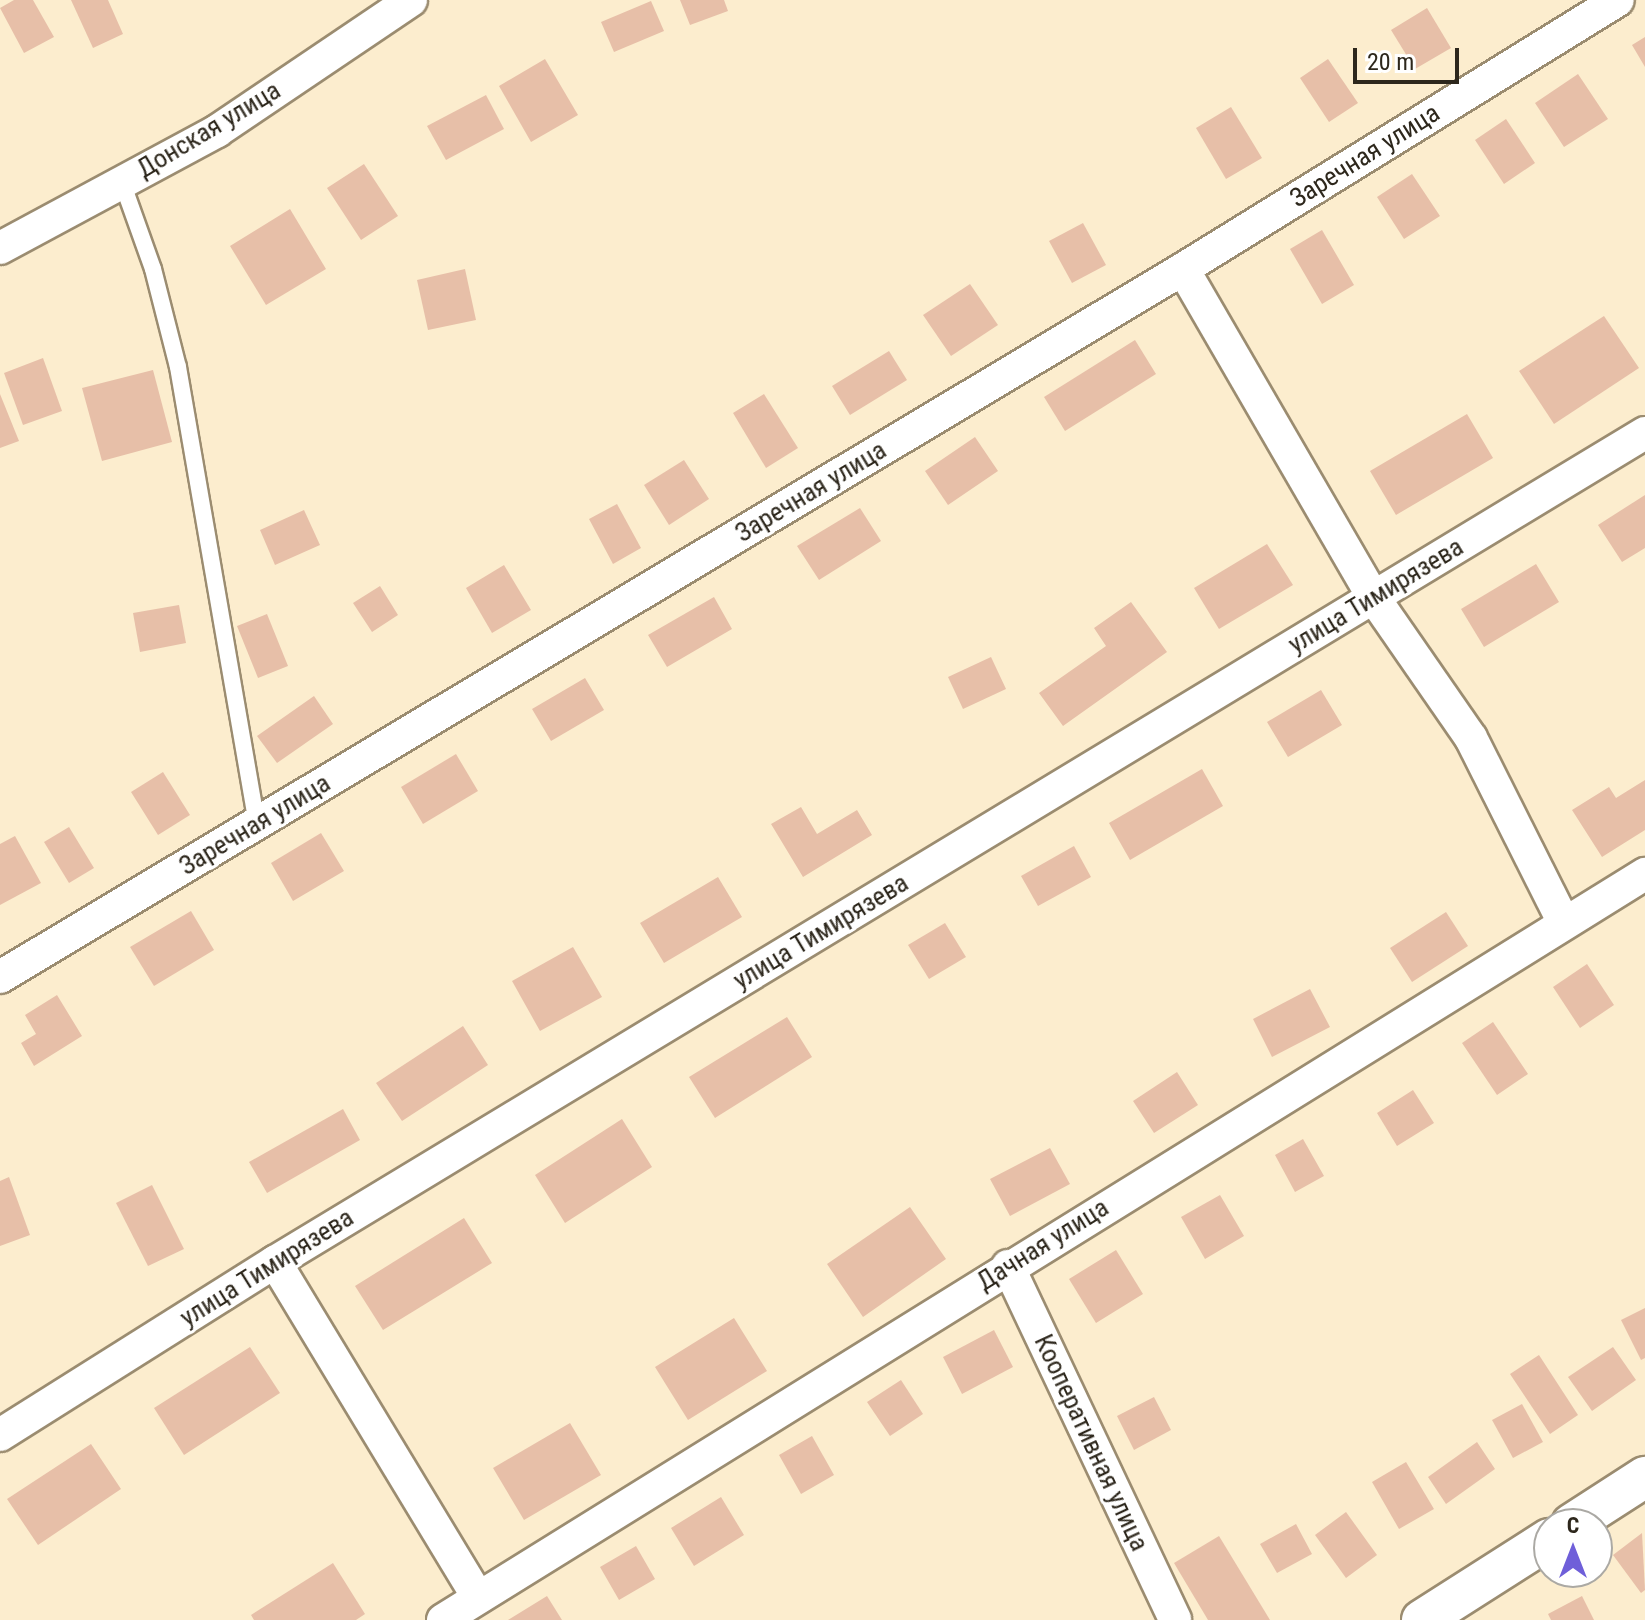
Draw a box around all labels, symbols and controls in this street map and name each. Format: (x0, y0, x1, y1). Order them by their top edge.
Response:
scale bar (1357, 32, 1463, 82)
text: 20 m (1367, 48, 1414, 76)
street label: Донская улица (132, 75, 286, 185)
street label: Заречная улица (1284, 98, 1446, 214)
street label: Заречная улица (730, 435, 892, 549)
street label: улица Тимирязева (1283, 531, 1469, 661)
street label: Заречная улица (174, 768, 336, 882)
street label: улица Тимирязева (728, 867, 914, 997)
street label: Дачная улица (971, 1192, 1115, 1298)
street label: улица Тимирязева (174, 1202, 360, 1334)
street label: Кооперативная улица (1027, 1330, 1155, 1556)
north arrow (1533, 1508, 1613, 1588)
text: С (1567, 1513, 1579, 1538)

